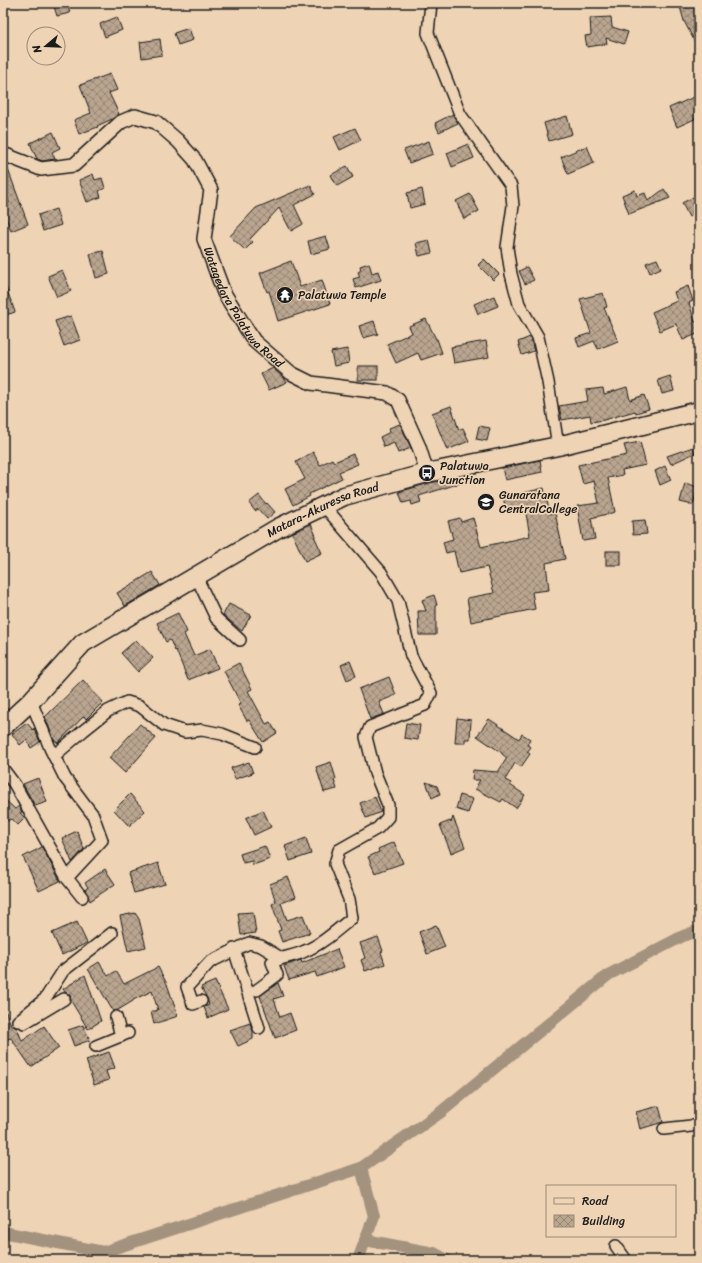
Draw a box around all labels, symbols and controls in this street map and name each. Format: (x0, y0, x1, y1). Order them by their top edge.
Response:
north arrow (26, 26, 66, 66)
text: N (27, 42, 48, 57)
street label: Watagedara Palatuwa Road (197, 244, 290, 374)
place label: Palatuwa Temple (298, 284, 387, 306)
temple icon: Palatuwa Temple (275, 285, 295, 305)
place label: Palatuwa Junction (439, 455, 489, 491)
bus stop icon: Palatuwa Junction (417, 463, 437, 483)
street label: Matara-Akuressa Road (262, 475, 383, 544)
place label: Gunaratana CentralCollege (499, 484, 577, 520)
school or university icon: Gunaratana CentralCollege (476, 492, 496, 512)
legend (546, 1185, 676, 1237)
text: Road (582, 1190, 609, 1212)
text: Building (582, 1210, 625, 1232)

